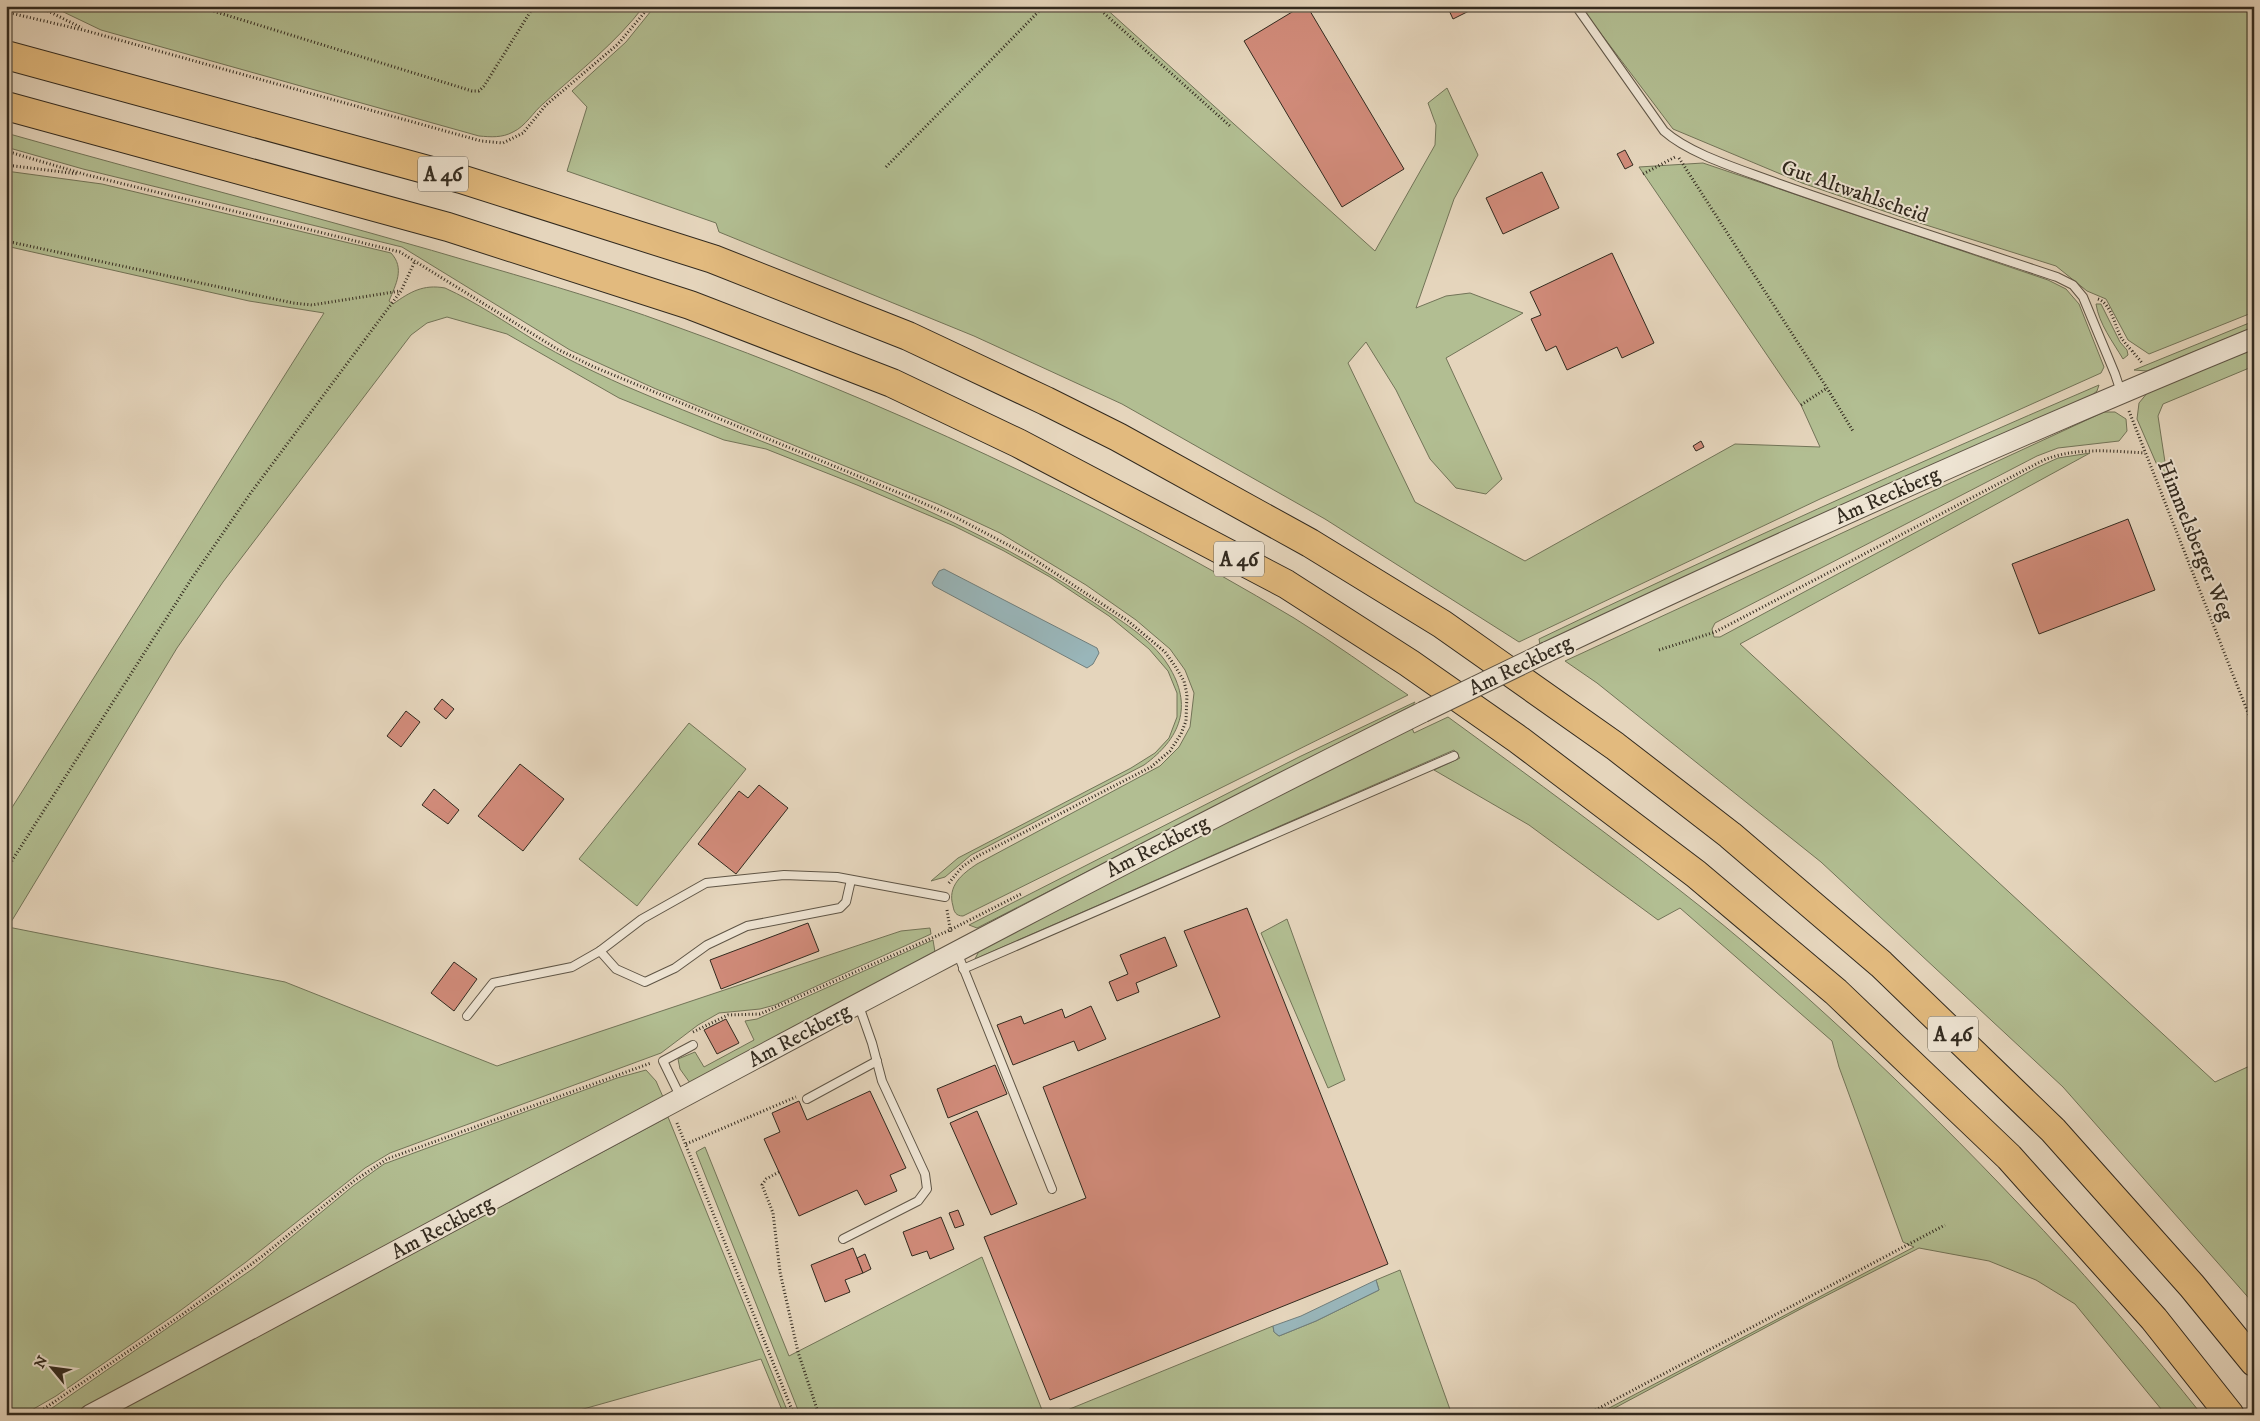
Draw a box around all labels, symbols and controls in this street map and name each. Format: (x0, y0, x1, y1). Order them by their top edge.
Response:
street label: Gut Altwahlscheid (1778, 155, 1932, 229)
road number: A 46 (418, 156, 468, 192)
street label: Himmelsberger Weg (2151, 456, 2239, 625)
street label: Am Reckberg (1831, 461, 1945, 531)
road number: A 46 (1214, 542, 1264, 576)
street label: Am Reckberg (1464, 629, 1577, 702)
street label: Am Reckberg (1102, 810, 1214, 884)
street label: Am Reckberg (744, 998, 856, 1074)
road number: A 46 (1928, 1016, 1978, 1052)
street label: Am Reckberg (387, 1190, 499, 1266)
north arrow (28, 1344, 78, 1394)
text: N (31, 1352, 52, 1372)

